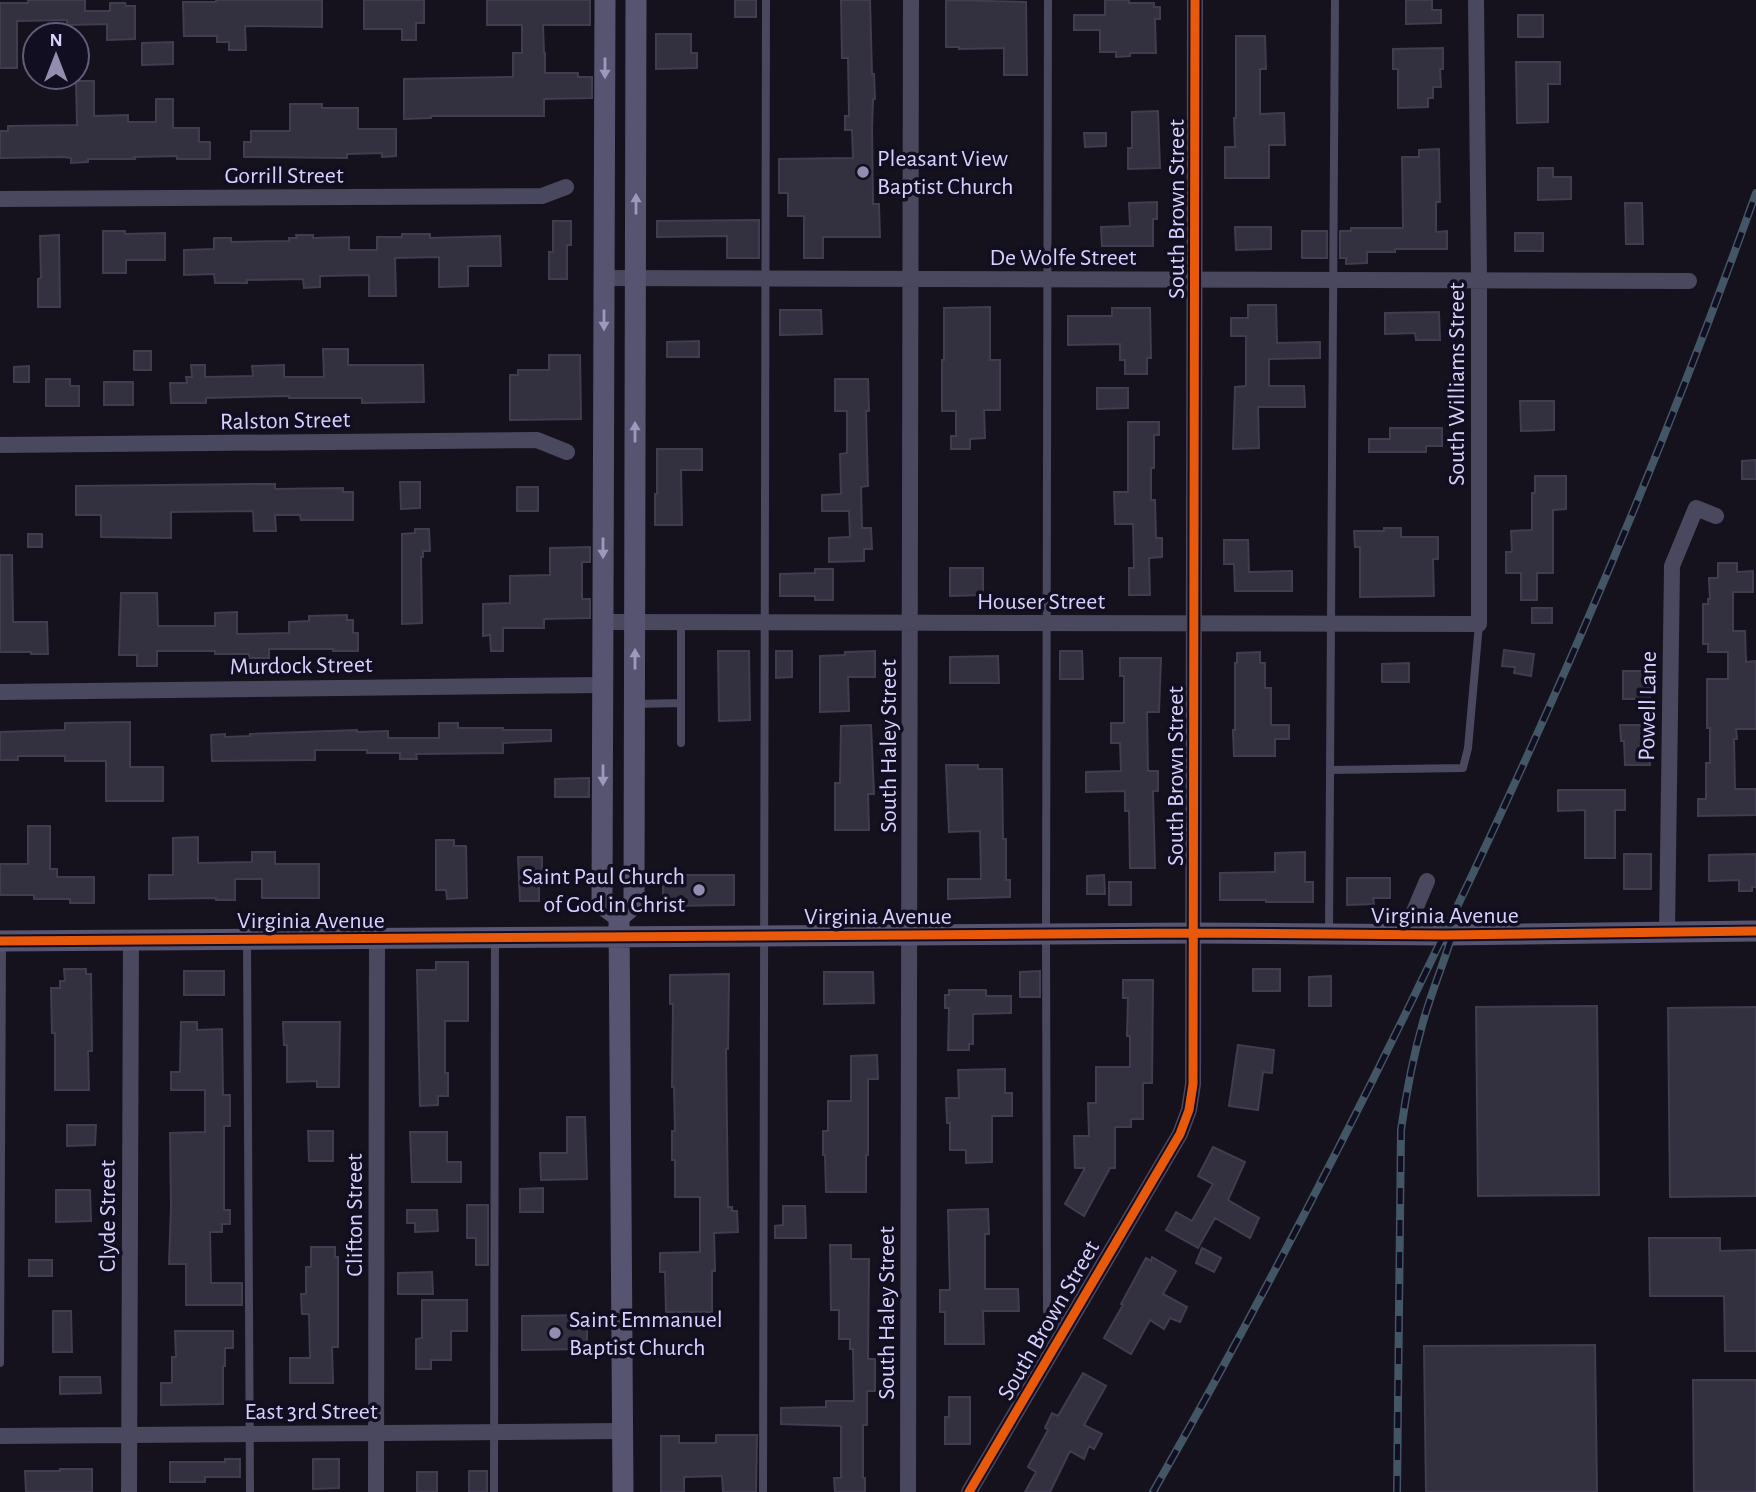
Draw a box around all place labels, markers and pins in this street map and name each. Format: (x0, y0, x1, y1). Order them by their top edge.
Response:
place label: Pleasant View Baptist Church (877, 147, 1014, 199)
marker: Pleasant View Baptist Church (855, 164, 871, 180)
place label: Saint Paul Church of God in Christ (522, 865, 685, 917)
marker: Saint Paul Church of God in Christ (691, 882, 707, 898)
place label: Saint Emmanuel Baptist Church (569, 1308, 723, 1360)
marker: Saint Emmanuel Baptist Church (547, 1325, 563, 1341)

